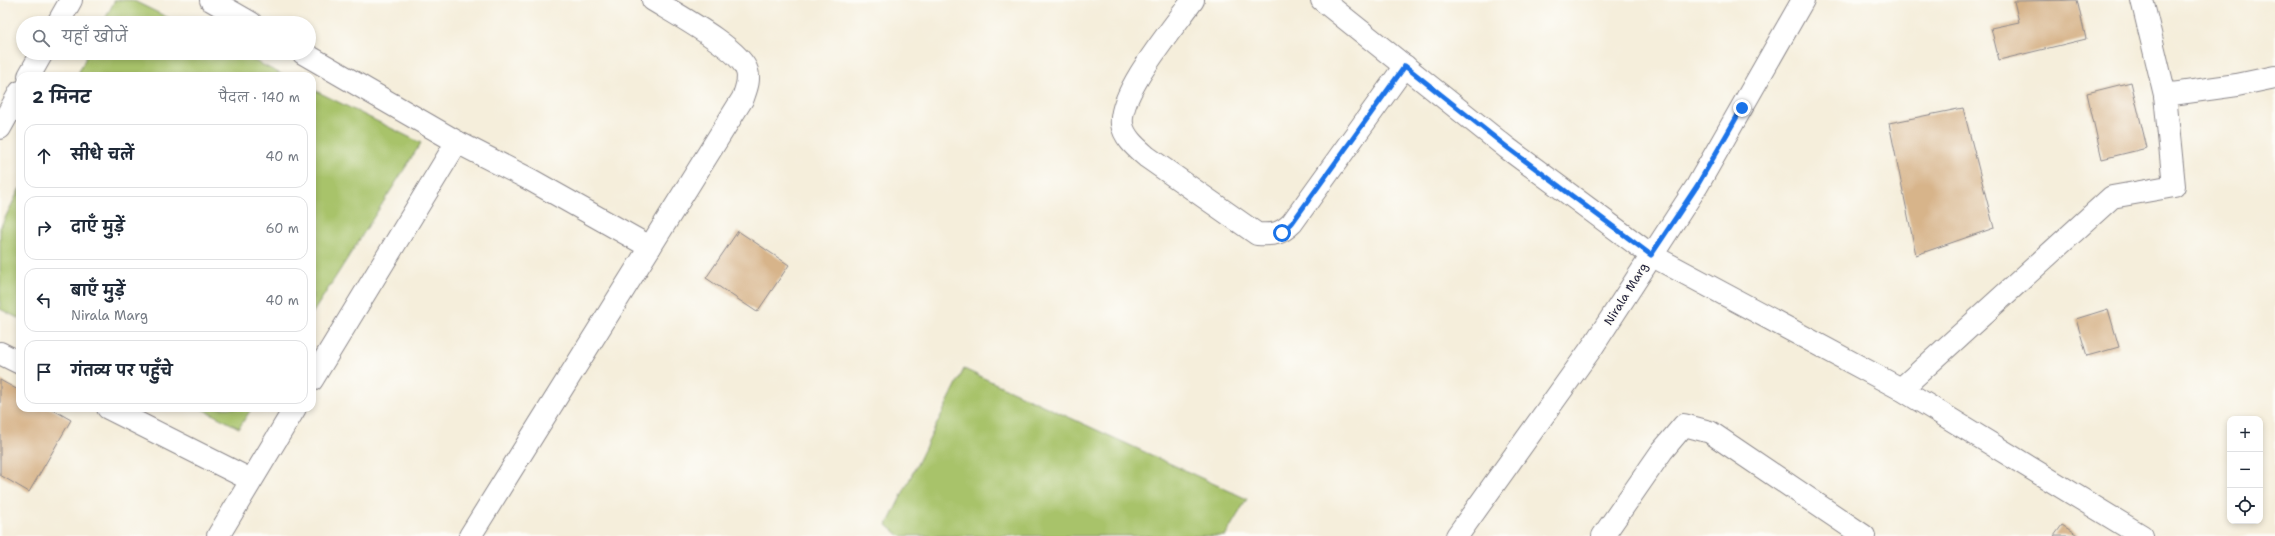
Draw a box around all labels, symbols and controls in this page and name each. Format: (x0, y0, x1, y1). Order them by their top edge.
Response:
search box (16, 16, 316, 60)
icon: search (30, 27, 52, 49)
text: यहाँ खोजें (62, 27, 128, 47)
text: 2 मिनट (32, 86, 91, 108)
text: पैदल · 140 m (219, 89, 300, 106)
route end (1733, 99, 1751, 117)
icon: ahead (33, 145, 55, 167)
text: सीधे चलें (71, 145, 134, 165)
text: 40 m (265, 148, 299, 165)
icon: right (33, 217, 55, 239)
text: दाएँ मुड़ें (71, 217, 125, 237)
text: 60 m (266, 220, 299, 237)
route start (1273, 224, 1291, 242)
street label: Nirala Marg (1600, 260, 1652, 328)
text: बाएँ मुड़ें (71, 281, 125, 301)
icon: left (33, 289, 55, 311)
text: 40 m (265, 292, 299, 309)
text: Nirala Marg (71, 307, 148, 324)
icon: arrive (33, 361, 55, 383)
text: गंतव्य पर पहुँचे (71, 361, 173, 381)
map controls (2227, 416, 2263, 524)
button: + (2227, 416, 2263, 452)
button: − (2227, 452, 2263, 488)
button: locate (2227, 488, 2263, 524)

